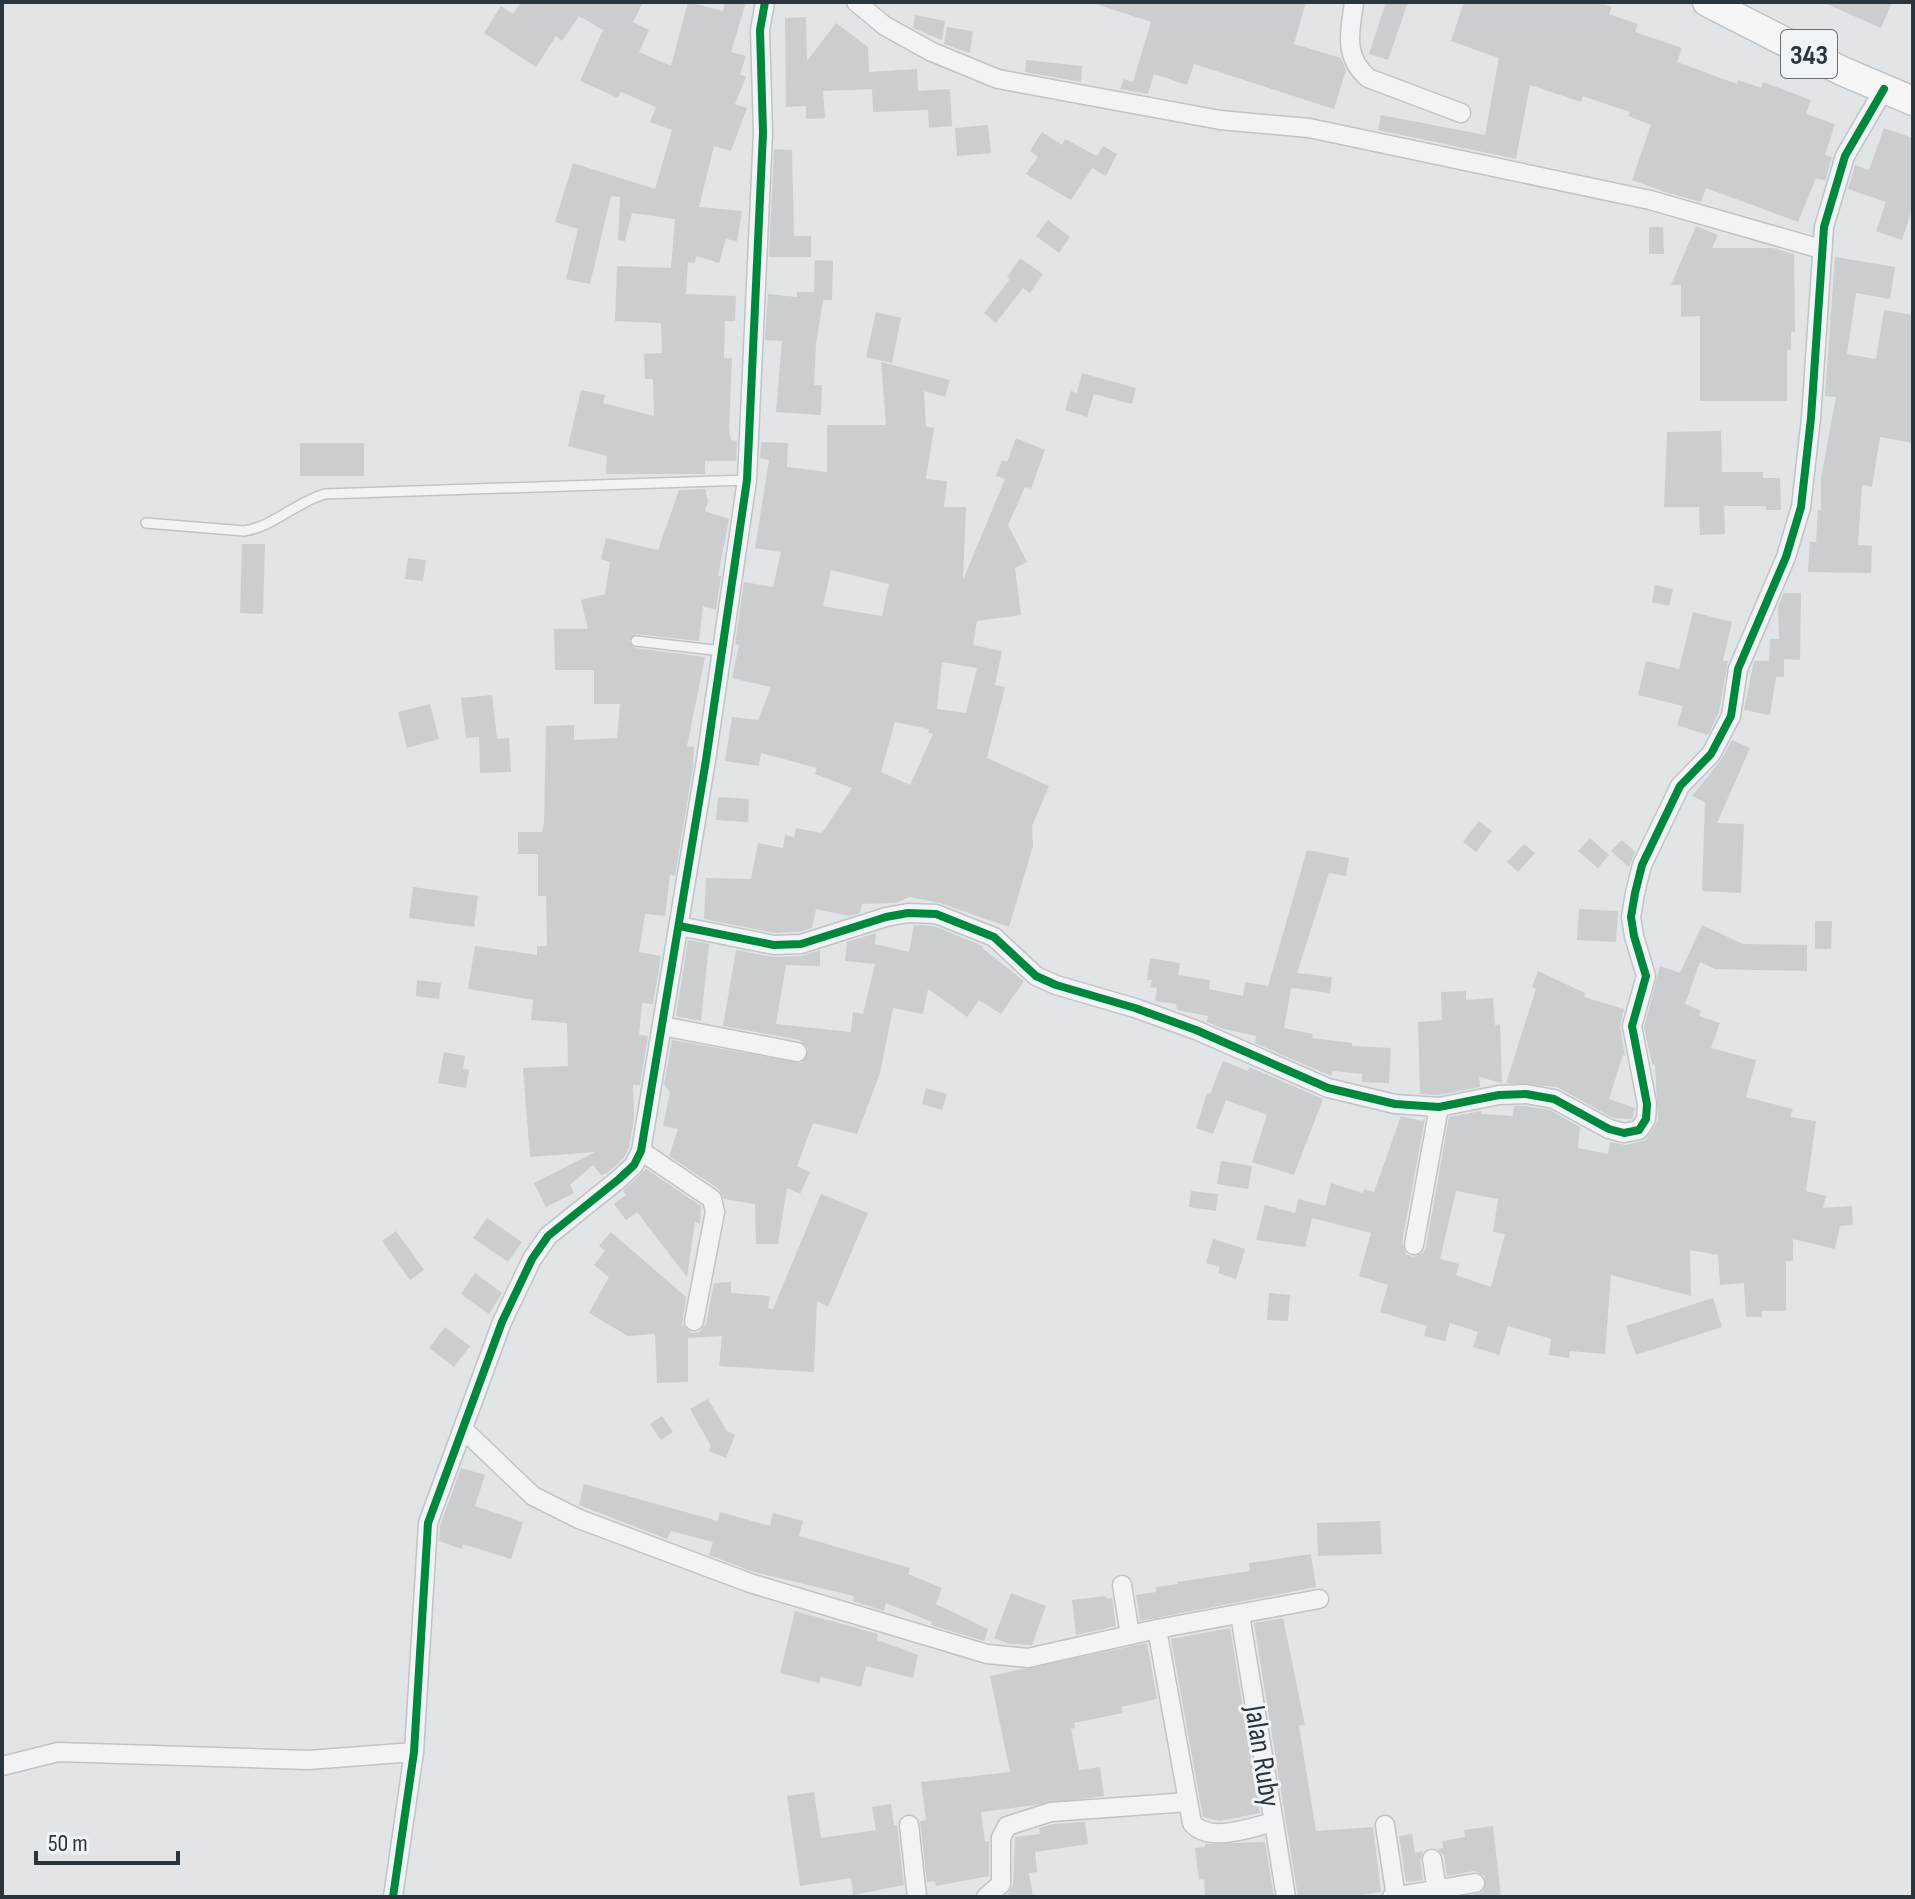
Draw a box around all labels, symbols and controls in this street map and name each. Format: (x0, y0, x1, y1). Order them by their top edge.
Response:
road number: 343 (1781, 30, 1837, 78)
street label: Jalan Ruby (1236, 1702, 1288, 1810)
scale bar (36, 1815, 178, 1865)
text: 50 m (48, 1829, 88, 1858)

